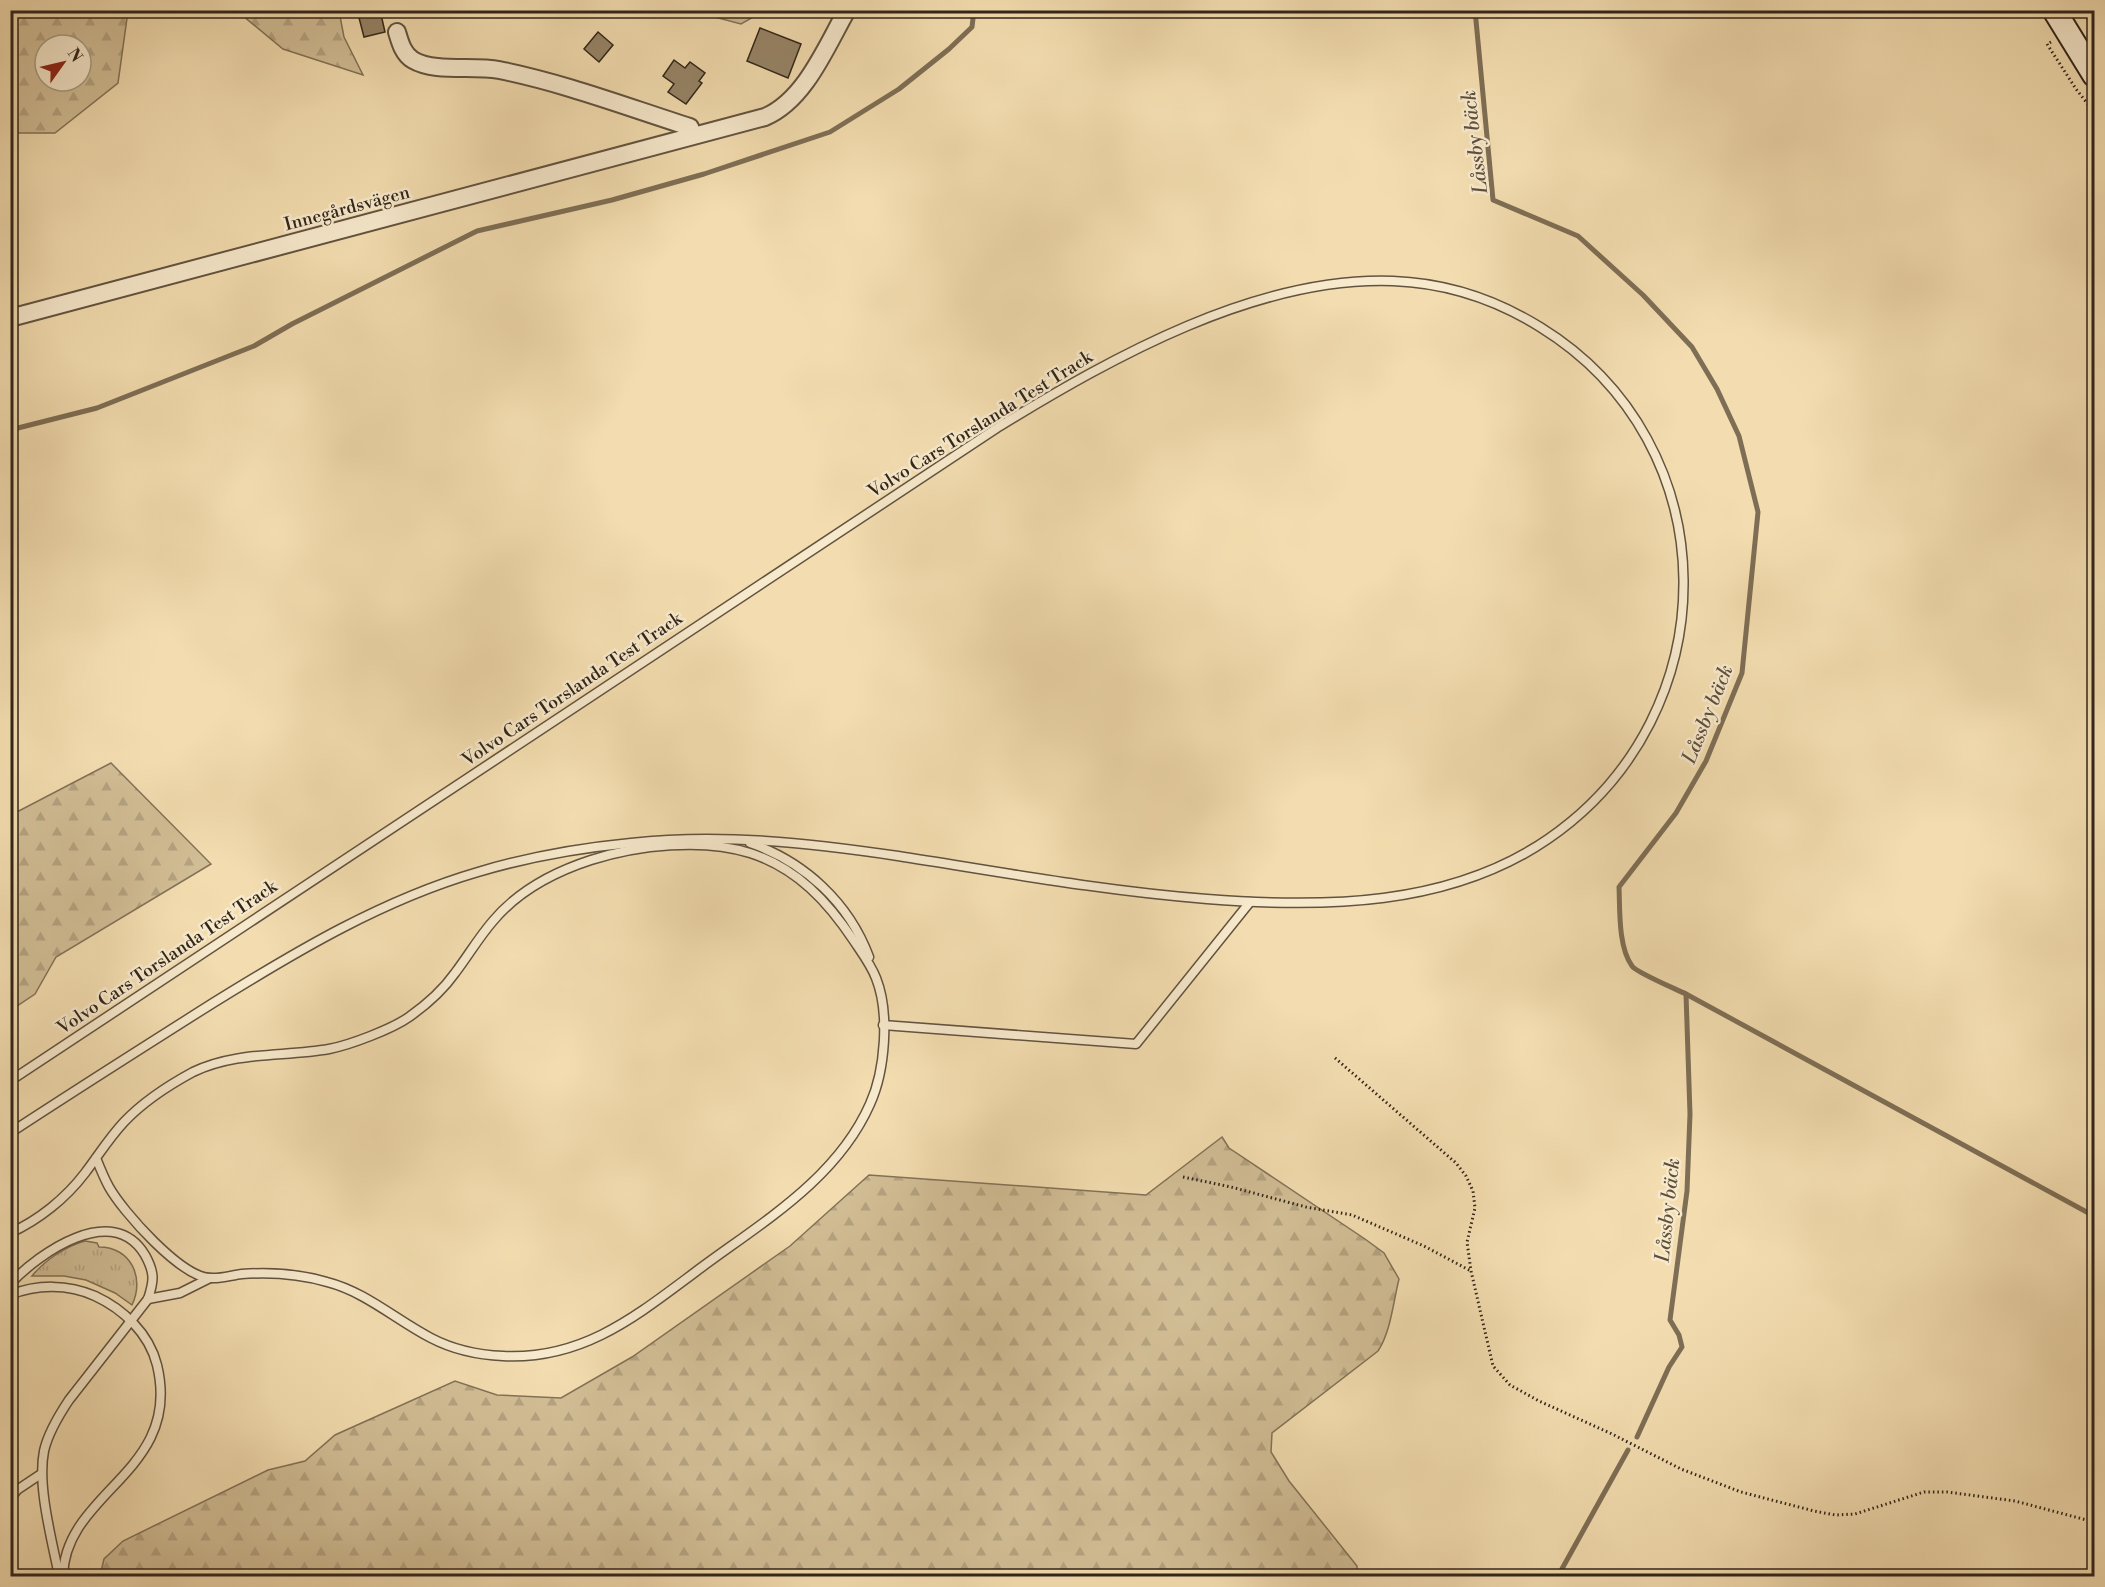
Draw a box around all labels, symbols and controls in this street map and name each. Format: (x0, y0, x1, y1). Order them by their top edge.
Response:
north arrow (33, 33, 93, 93)
text: N (63, 44, 87, 66)
water label: Låssby bäck (1457, 89, 1494, 196)
street label: Innegårdsvägen (282, 181, 413, 236)
street label: Volvo Cars Torslanda Test Track (863, 345, 1098, 504)
street label: Volvo Cars Torslanda Test Track (457, 606, 688, 772)
water label: Låssby bäck (1677, 662, 1739, 768)
street label: Volvo Cars Torslanda Test Track (52, 874, 283, 1040)
water label: Låssby bäck (1651, 1157, 1686, 1264)

